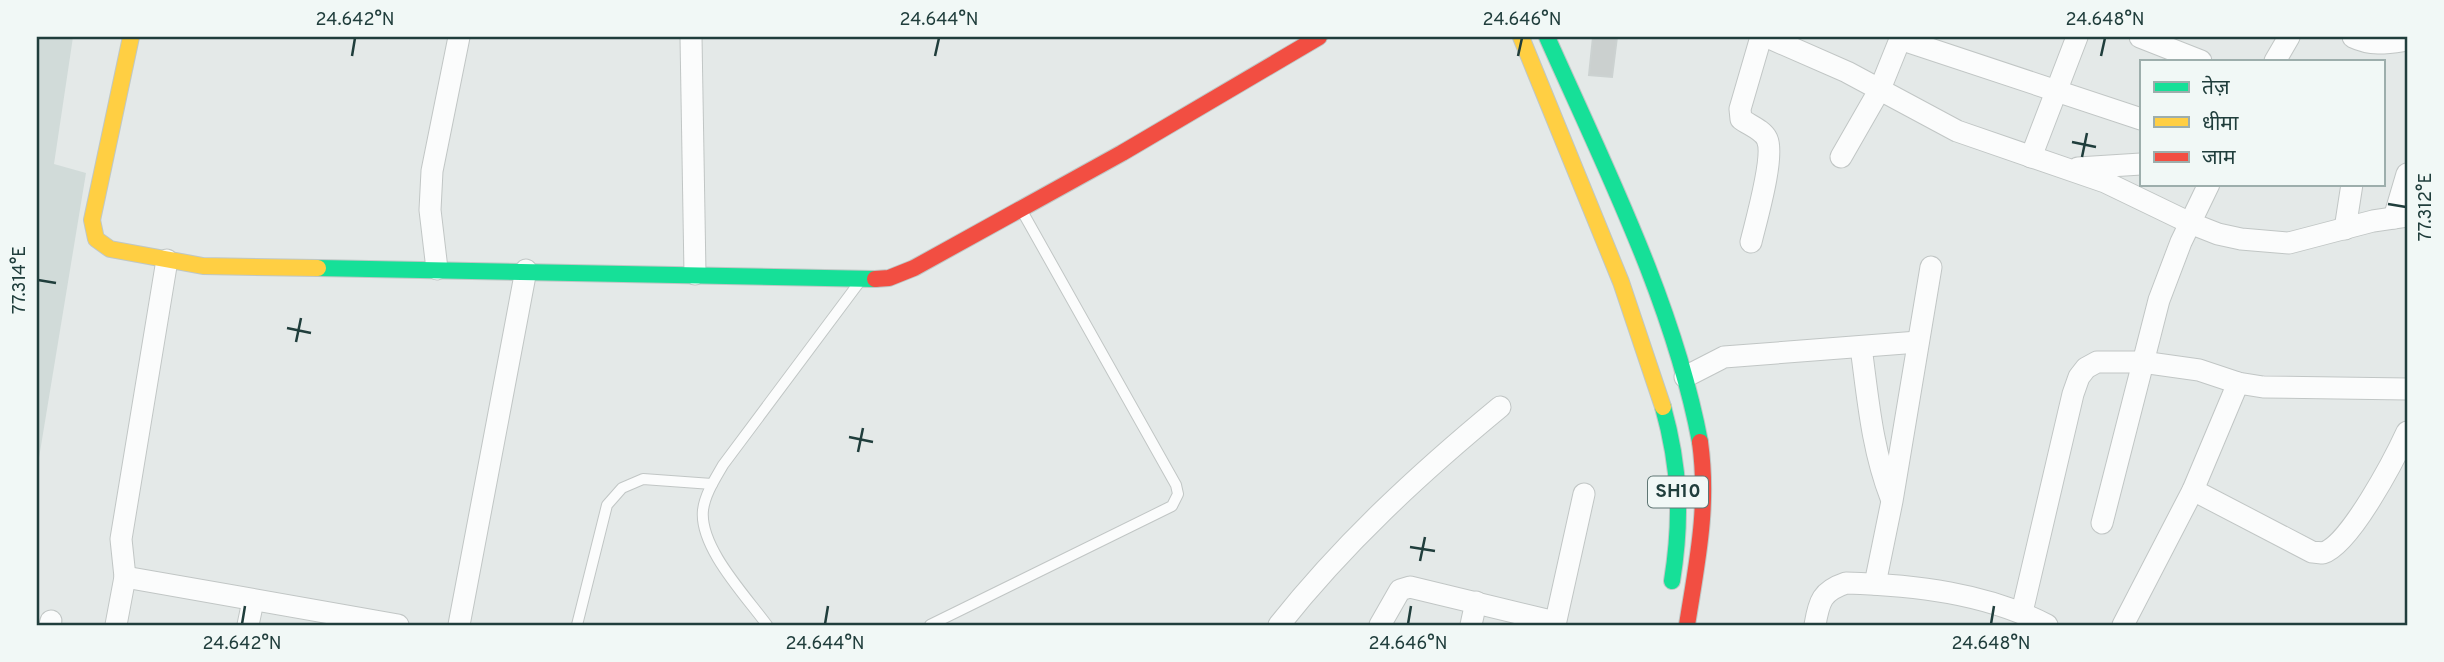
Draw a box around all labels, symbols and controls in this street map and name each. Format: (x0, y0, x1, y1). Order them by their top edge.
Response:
text: 24.642°N (315, 9, 395, 32)
text: 24.644°N (899, 9, 979, 32)
text: 24.646°N (1483, 9, 1561, 32)
text: 24.648°N (2065, 9, 2145, 32)
legend (2140, 60, 2384, 186)
text: तेज़ (2202, 75, 2230, 102)
text: धीमा (2202, 111, 2239, 138)
text: जाम (2202, 145, 2236, 172)
text: 77.312°E (2415, 173, 2438, 241)
text: 77.314°E (9, 246, 32, 314)
road number: SH10 (1648, 477, 1708, 508)
text: 24.642°N (202, 633, 282, 656)
text: 24.644°N (785, 633, 865, 656)
text: 24.646°N (1369, 633, 1447, 656)
text: 24.648°N (1951, 633, 2031, 656)

